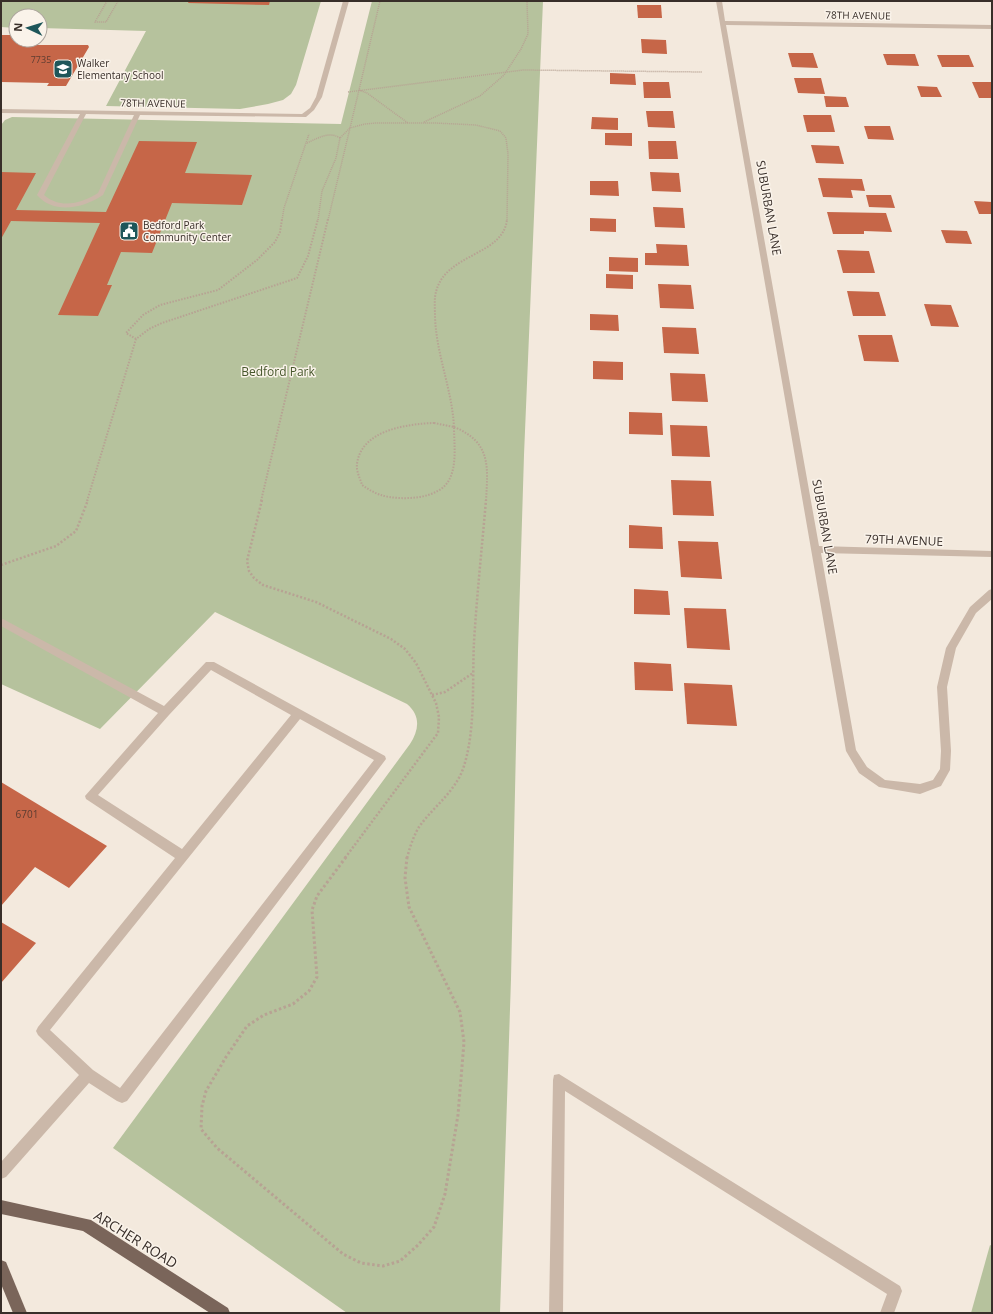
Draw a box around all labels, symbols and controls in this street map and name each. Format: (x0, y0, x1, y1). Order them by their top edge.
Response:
street label: 78TH AVENUE (825, 7, 891, 23)
north arrow (8, 8, 48, 48)
text: N (10, 22, 25, 32)
house number: 7735 (31, 53, 51, 66)
place label: Walker Elementary School (77, 56, 163, 82)
school or university icon: Walker Elementary School (52, 58, 74, 80)
street label: 78TH AVENUE (120, 95, 186, 111)
street label: SUBURBAN LANE (752, 159, 786, 257)
place label: Bedford Park Community Center (143, 218, 231, 244)
public building icon: Bedford Park Community Center (118, 220, 140, 242)
park label: Bedford Park (241, 363, 315, 380)
street label: SUBURBAN LANE (808, 478, 842, 576)
street label: 79TH AVENUE (865, 530, 943, 550)
house number: 6701 (16, 807, 38, 821)
street label: ARCHER ROAD (91, 1206, 181, 1272)

